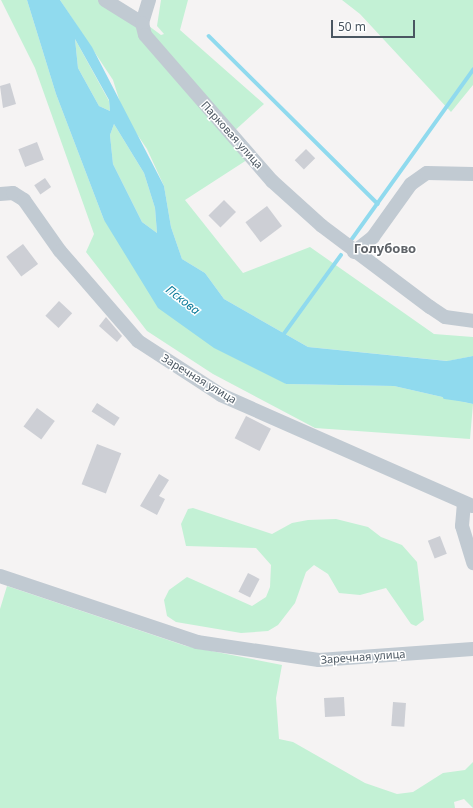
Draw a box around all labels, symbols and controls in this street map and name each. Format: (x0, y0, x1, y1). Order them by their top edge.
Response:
scale bar (333, 12, 417, 38)
text: 50 m (338, 18, 366, 35)
street label: Парковая улица (198, 99, 266, 171)
district label: Голубово (354, 240, 416, 256)
water label: Пскова (163, 282, 203, 318)
street label: Заречная улица (159, 351, 239, 407)
street label: Заречная улица (320, 647, 406, 667)

